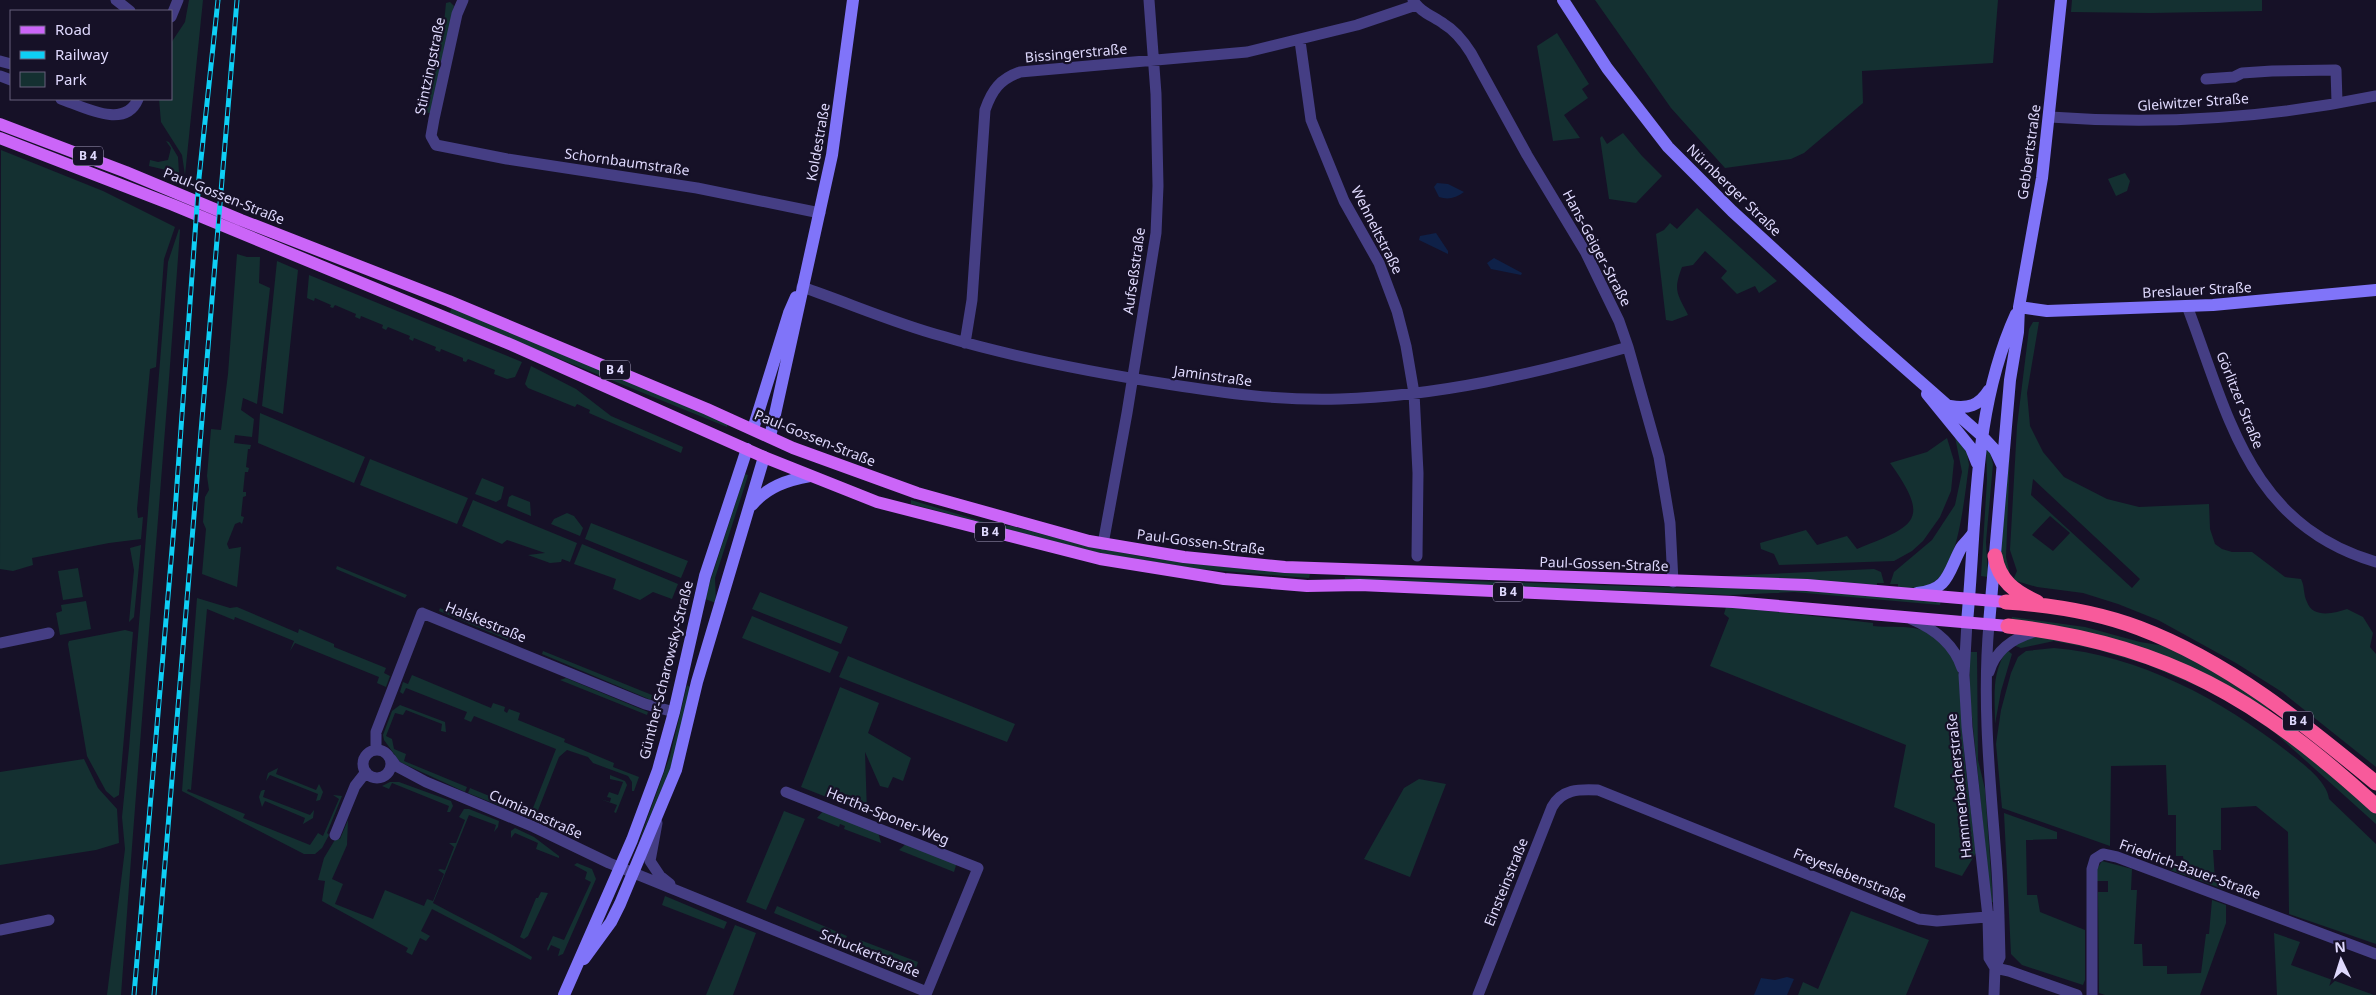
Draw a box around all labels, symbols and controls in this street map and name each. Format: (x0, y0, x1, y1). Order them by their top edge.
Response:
legend (10, 10, 172, 100)
street label: Stintzingstraße (410, 15, 449, 116)
text: Road (55, 19, 91, 39)
street label: Bissingerstraße (1024, 39, 1128, 66)
text: Railway (55, 44, 109, 64)
text: Park (55, 69, 87, 89)
street label: Gleiwitzer Straße (2137, 88, 2249, 115)
street label: Koldestraße (801, 101, 834, 183)
street label: Gebbertstraße (2012, 103, 2045, 201)
street label: Nürnberger Straße (1683, 140, 1786, 240)
street label: Schornbaumstraße (563, 143, 691, 180)
road number: B 4 (73, 146, 103, 166)
street label: Paul-Gossen-Straße (161, 163, 288, 229)
street label: Wehneltstraße (1347, 183, 1408, 277)
street label: Hans-Geiger-Straße (1559, 186, 1636, 309)
street label: Aufseßstraße (1118, 226, 1149, 316)
street label: Breslauer Straße (2142, 277, 2252, 302)
street label: Görlitzer Straße (2212, 348, 2269, 451)
road number: B 4 (600, 360, 630, 380)
street label: Jaminstraße (1171, 360, 1254, 390)
street label: Paul-Gossen-Straße (752, 405, 879, 471)
road number: B 4 (975, 522, 1005, 542)
street label: Paul-Gossen-Straße (1136, 524, 1266, 559)
street label: Paul-Gossen-Straße (1539, 552, 1669, 575)
street label: Günther-Scharowsky-Straße (634, 578, 697, 761)
road number: B 4 (1493, 582, 1523, 602)
street label: Halskestraße (443, 597, 530, 646)
road number: B 4 (2283, 711, 2313, 730)
street label: Hammerbacherstraße (1941, 713, 1976, 859)
street label: Hertha-Sponer-Weg (824, 782, 952, 849)
street label: Cumianastraße (486, 784, 586, 843)
street label: Friedrich-Bauer-Straße (2117, 834, 2264, 903)
street label: Einsteinstraße (1479, 835, 1532, 929)
street label: Freyeslebenstraße (1791, 843, 1910, 906)
street label: Schuckertstraße (817, 924, 923, 981)
north arrow (2316, 935, 2366, 985)
text: N (2334, 937, 2346, 956)

